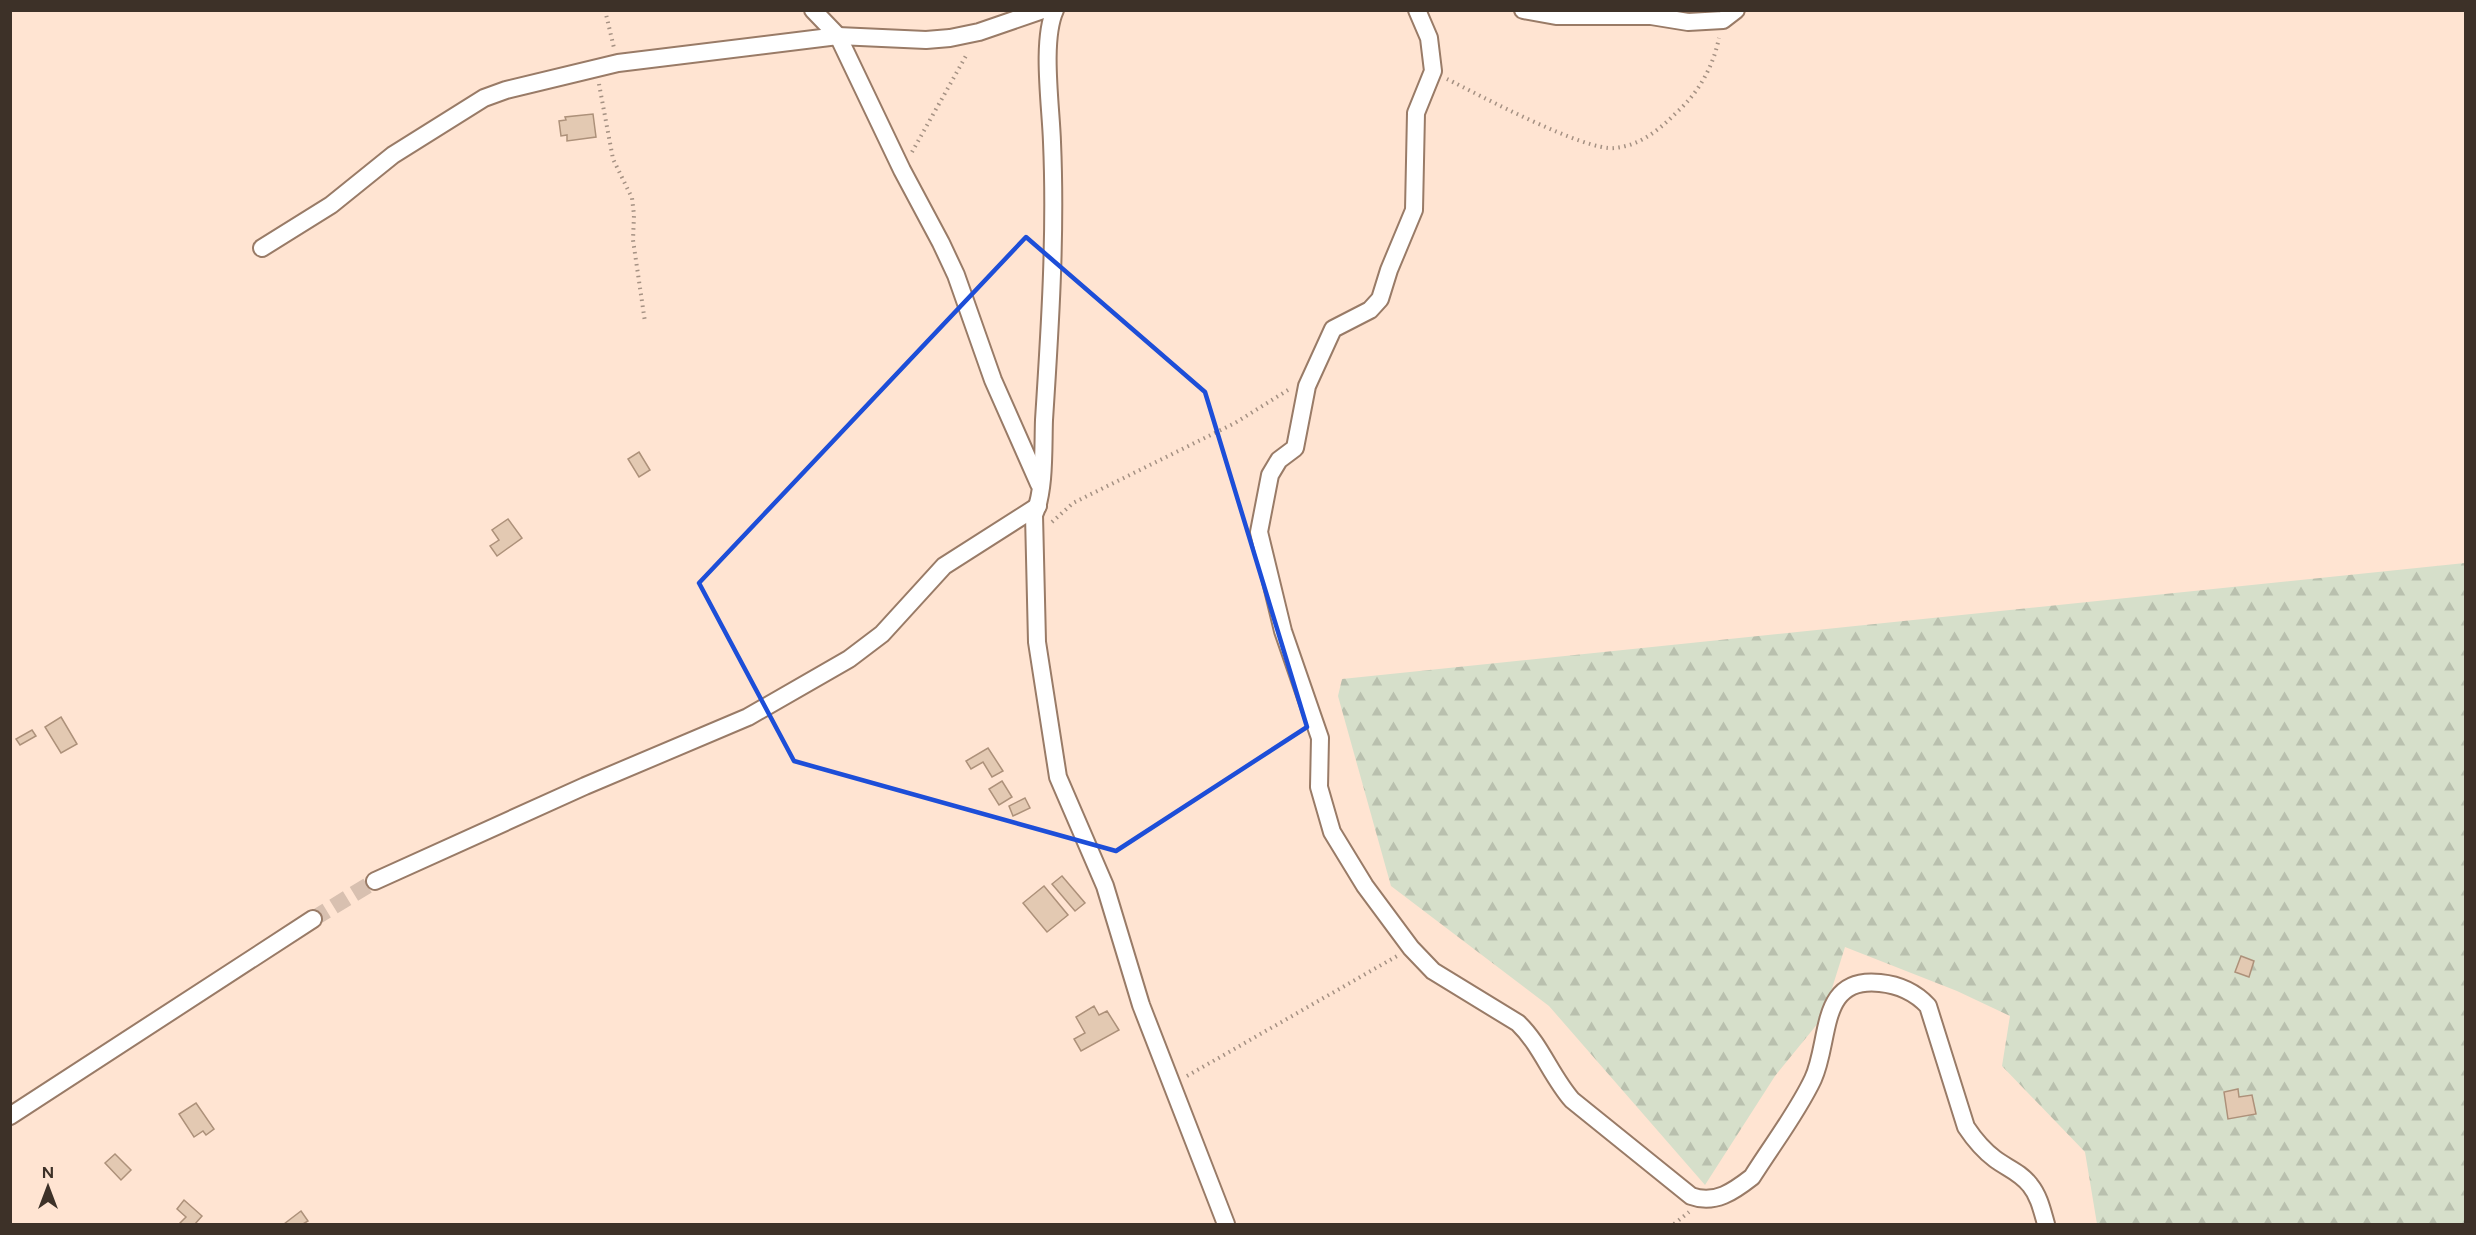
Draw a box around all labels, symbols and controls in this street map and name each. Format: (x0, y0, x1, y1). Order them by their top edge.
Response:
north arrow (18, 1157, 78, 1217)
text: N (42, 1163, 54, 1182)

